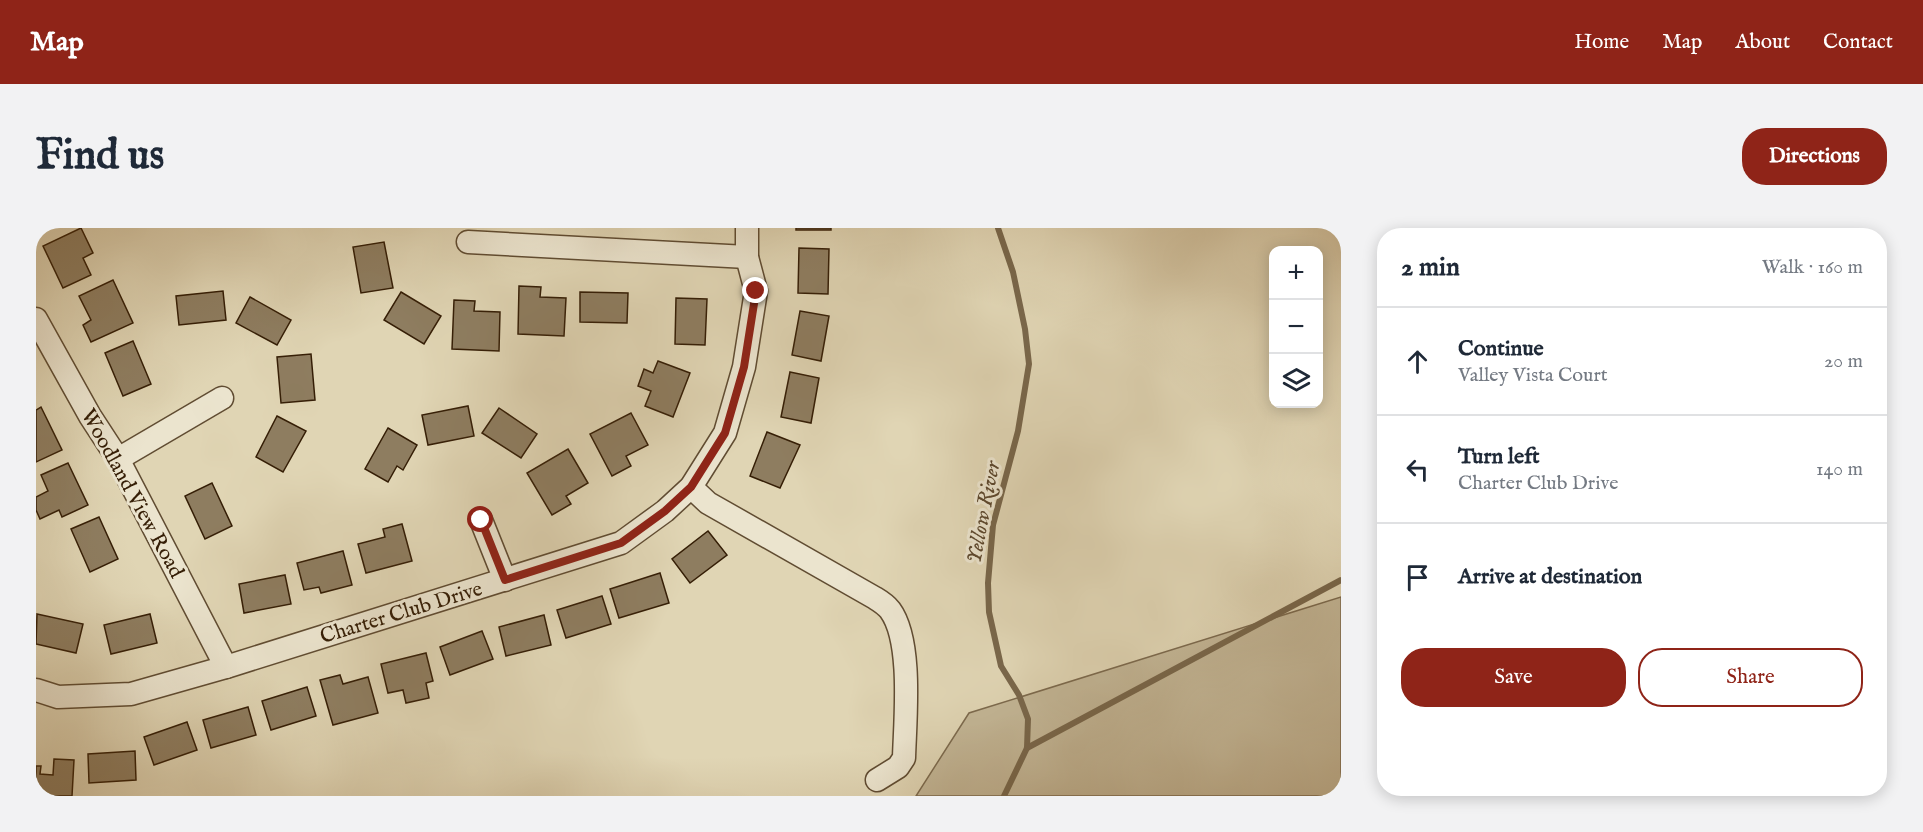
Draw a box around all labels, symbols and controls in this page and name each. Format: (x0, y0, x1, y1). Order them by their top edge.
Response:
text: Map (30, 25, 84, 60)
text: Home (1574, 29, 1629, 56)
text: Map (1662, 29, 1702, 56)
text: About (1735, 29, 1790, 56)
text: Contact (1823, 29, 1893, 56)
button: Directions (1742, 128, 1887, 185)
text: Find us (36, 130, 164, 183)
map controls (1269, 246, 1323, 408)
button: + (1269, 246, 1323, 300)
text: 2 min (1401, 251, 1460, 284)
text: Walk · 160 m (1762, 255, 1863, 280)
route end (742, 277, 768, 303)
button: − (1269, 300, 1323, 354)
text: Continue (1458, 335, 1544, 363)
icon: ahead (1401, 345, 1434, 378)
text: 20 m (1824, 349, 1863, 374)
button: layers (1269, 354, 1323, 408)
text: Valley Vista Court (1458, 363, 1608, 388)
street label: Woodland View Road (74, 404, 190, 584)
text: Turn left (1458, 443, 1540, 471)
icon: left (1401, 453, 1434, 486)
water label: Yellow River (960, 457, 1008, 566)
text: 140 m (1816, 457, 1863, 482)
text: Charter Club Drive (1458, 471, 1618, 496)
route start (467, 506, 493, 532)
icon: arrive (1401, 561, 1434, 594)
text: Arrive at destination (1458, 563, 1642, 591)
street label: Charter Club Drive (317, 576, 486, 651)
button: Save (1401, 648, 1626, 707)
button: Share (1638, 648, 1863, 707)

